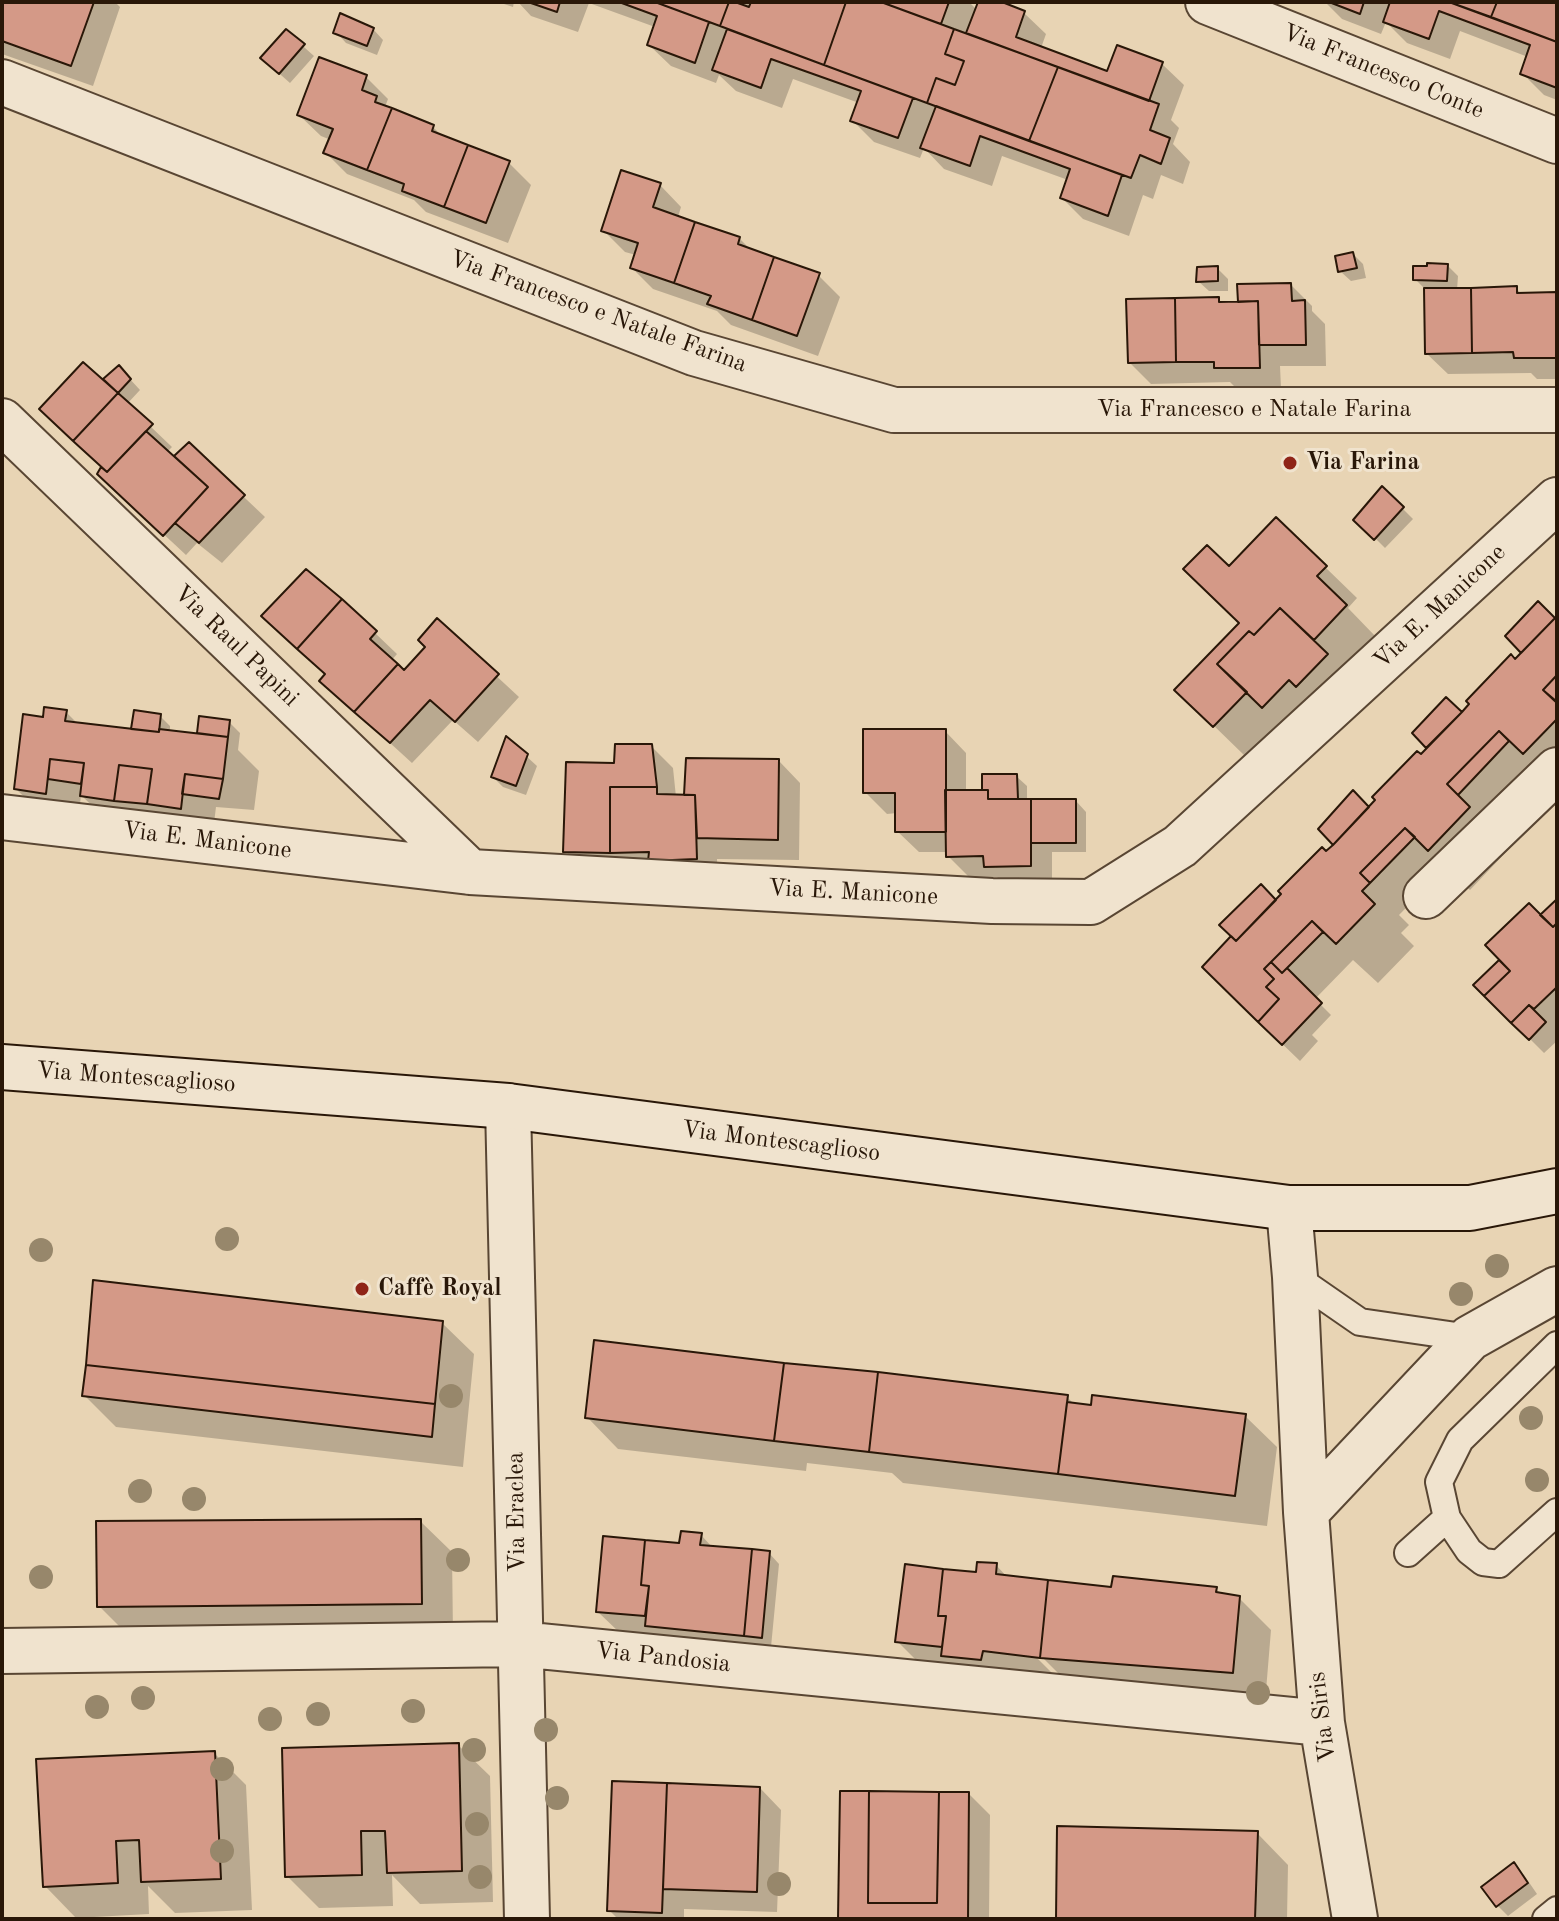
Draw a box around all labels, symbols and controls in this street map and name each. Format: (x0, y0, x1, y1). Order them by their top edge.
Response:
street label: Via Francesco Conte (1278, 18, 1488, 126)
street label: Via Francesco e Natale Farina (445, 245, 751, 379)
street label: Via Francesco e Natale Farina (1097, 396, 1411, 424)
place label: Via Farina (1306, 449, 1420, 477)
marker: Via Farina (1281, 454, 1299, 472)
street label: Via E. Manicone (1368, 538, 1512, 676)
street label: Via Raul Papini (167, 579, 305, 713)
street label: Via E. Manicone (121, 816, 293, 866)
street label: Via E. Manicone (767, 874, 939, 912)
street label: Via Montescaglioso (35, 1057, 237, 1099)
street label: Via Montescaglioso (680, 1116, 882, 1168)
place label: Caffè Royal (378, 1275, 502, 1303)
marker: Caffè Royal (353, 1280, 371, 1298)
street label: Via Eraclea (502, 1451, 532, 1573)
street label: Via Pandosia (594, 1637, 732, 1679)
street label: Via Siris (1303, 1670, 1343, 1764)

